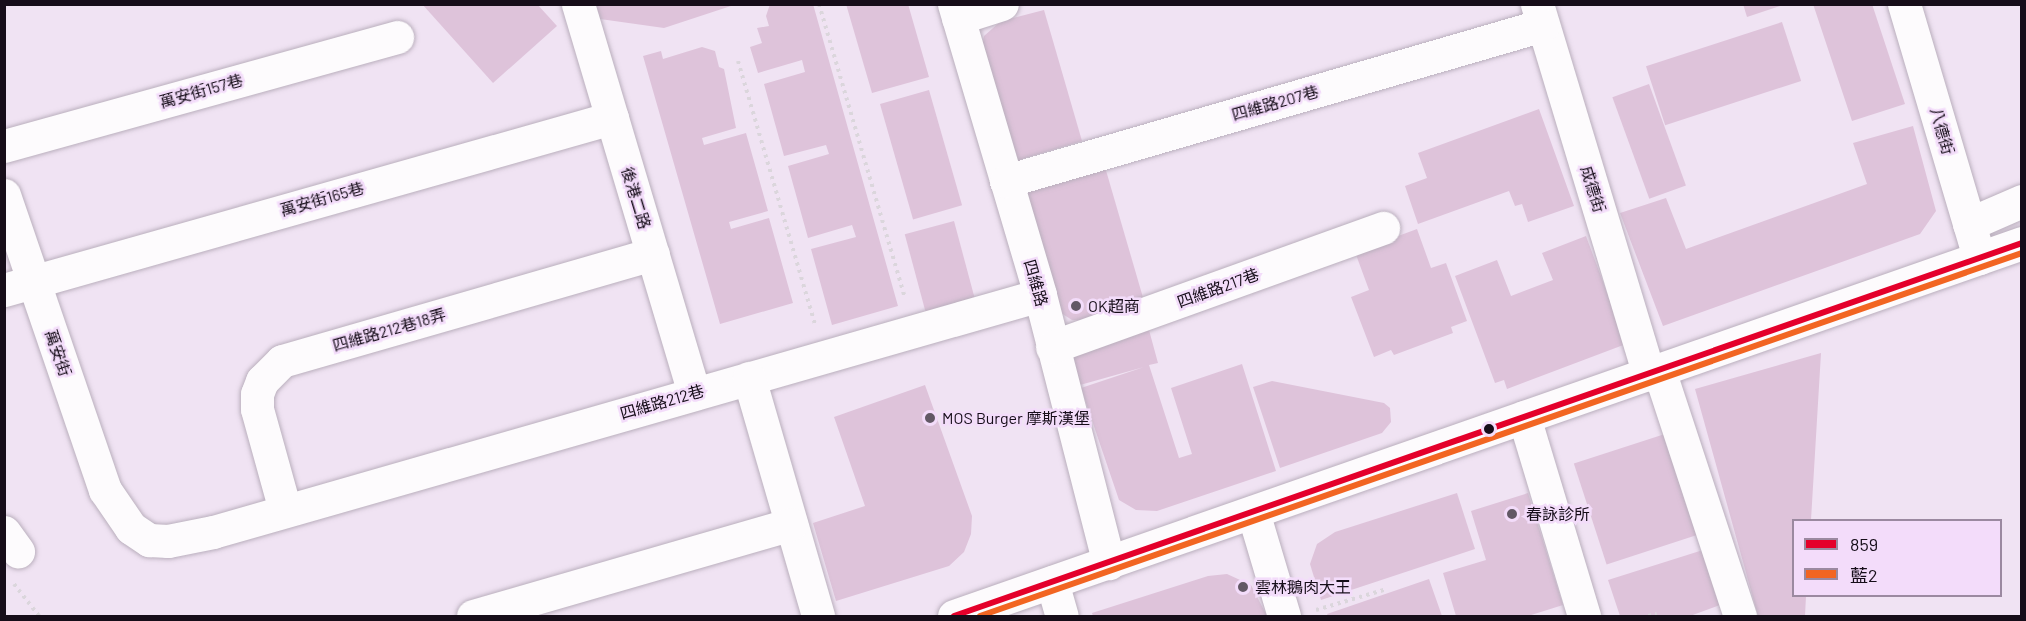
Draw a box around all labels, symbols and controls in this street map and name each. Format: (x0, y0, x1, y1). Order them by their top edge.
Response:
street label: 萬安街157巷 (157, 70, 245, 112)
street label: 四維路207巷 (1229, 81, 1321, 125)
street label: 八德街 (1926, 105, 1958, 157)
street label: 成德街 (1577, 163, 1609, 215)
street label: 後港二路 (617, 165, 655, 231)
street label: 萬安街165巷 (278, 178, 366, 220)
street label: 四維路 (1020, 257, 1052, 309)
street label: 四維路217巷 (1175, 264, 1261, 312)
place label: OK超商 (1088, 296, 1140, 316)
marker: OK超商 (1069, 299, 1083, 313)
street label: 四維路212巷18弄 (330, 305, 448, 355)
street label: 萬安街 (41, 327, 75, 379)
street label: 四維路212巷 (618, 381, 706, 423)
place label: MOS Burger 摩斯漢堡 (942, 408, 1090, 428)
marker: MOS Burger 摩斯漢堡 (923, 411, 937, 425)
unlabelled marker (1483, 423, 1495, 435)
place label: 春詠診所 (1526, 504, 1590, 524)
marker: 春詠診所 (1503, 505, 1521, 523)
legend (1792, 519, 2002, 597)
text: 859 (1850, 533, 1878, 555)
text: 藍2 (1850, 564, 1878, 586)
place label: 雲林鵝肉大王 (1255, 577, 1351, 597)
marker: 雲林鵝肉大王 (1236, 580, 1250, 594)

